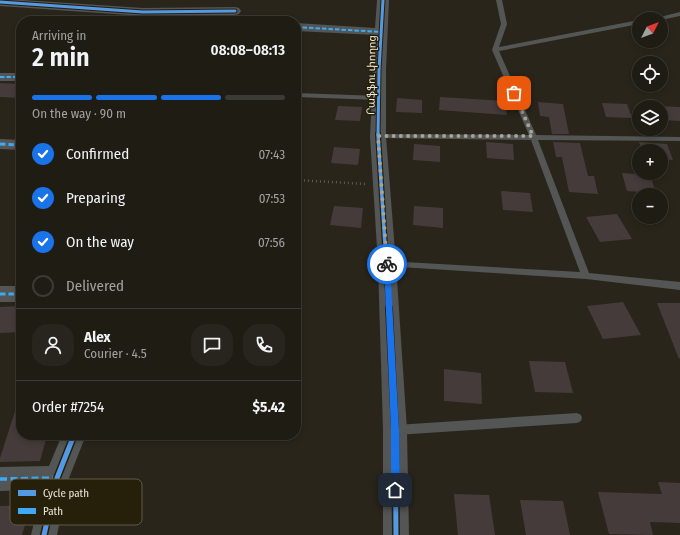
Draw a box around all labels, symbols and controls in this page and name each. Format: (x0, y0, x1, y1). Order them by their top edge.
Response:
north arrow (632, 12, 668, 48)
map controls (632, 12, 668, 224)
text: Arriving in (32, 28, 86, 43)
street label: Րաֆֆու փողոց (364, 35, 379, 115)
text: 08:08–08:13 (211, 41, 285, 59)
text: 2 min (32, 42, 90, 73)
button: locate (632, 56, 668, 92)
pin (497, 76, 531, 110)
icon: bag (503, 82, 525, 104)
button: layers (632, 100, 668, 136)
text: On the way · 90 m (32, 106, 126, 121)
icon: check (32, 143, 54, 165)
button: + (632, 144, 668, 180)
text: Confirmed (66, 145, 129, 163)
text: 07:43 (259, 147, 285, 162)
icon: check (32, 187, 54, 209)
button: − (632, 188, 668, 224)
text: Preparing (66, 189, 125, 207)
text: 07:53 (259, 191, 285, 206)
icon: check (32, 231, 54, 253)
text: On the way (66, 233, 134, 251)
text: 07:56 (258, 235, 285, 250)
courier (367, 244, 407, 284)
icon: bike (376, 253, 398, 275)
text: Delivered (66, 277, 124, 295)
button: person (32, 324, 74, 366)
button: chat (191, 324, 233, 366)
button: phone (243, 324, 285, 366)
text: Alex (84, 328, 111, 346)
text: Courier · 4.5 (84, 346, 147, 361)
text: Order #7254 (32, 398, 104, 416)
text: $5.42 (253, 398, 285, 416)
pin (378, 473, 412, 507)
legend (10, 479, 142, 525)
icon: home (384, 479, 406, 501)
text: Cycle path (43, 487, 89, 500)
text: Path (43, 505, 63, 518)

